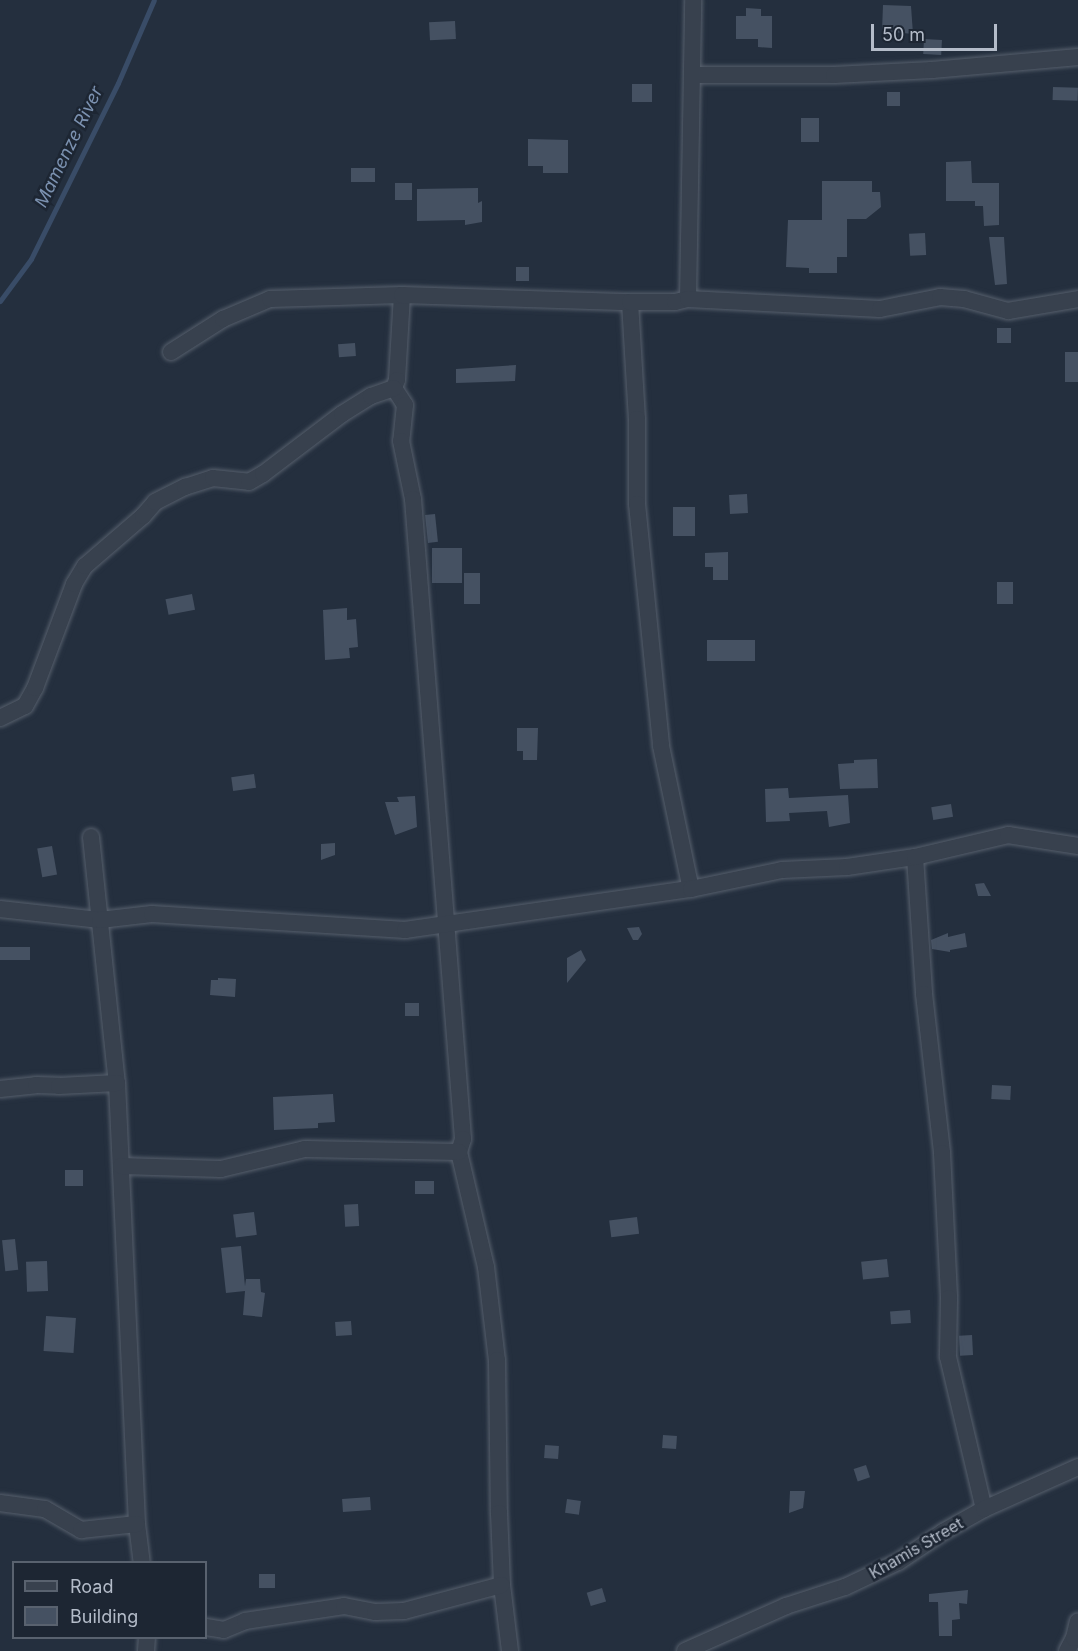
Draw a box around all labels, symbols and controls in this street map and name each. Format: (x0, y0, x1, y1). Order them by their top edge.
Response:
scale bar (874, 12, 1000, 50)
text: 50 m (882, 24, 925, 45)
water label: Mamenze River (30, 83, 108, 211)
street label: Khamis Street (866, 1513, 966, 1583)
legend (12, 1561, 207, 1639)
text: Road (70, 1576, 113, 1597)
text: Building (70, 1606, 138, 1627)

